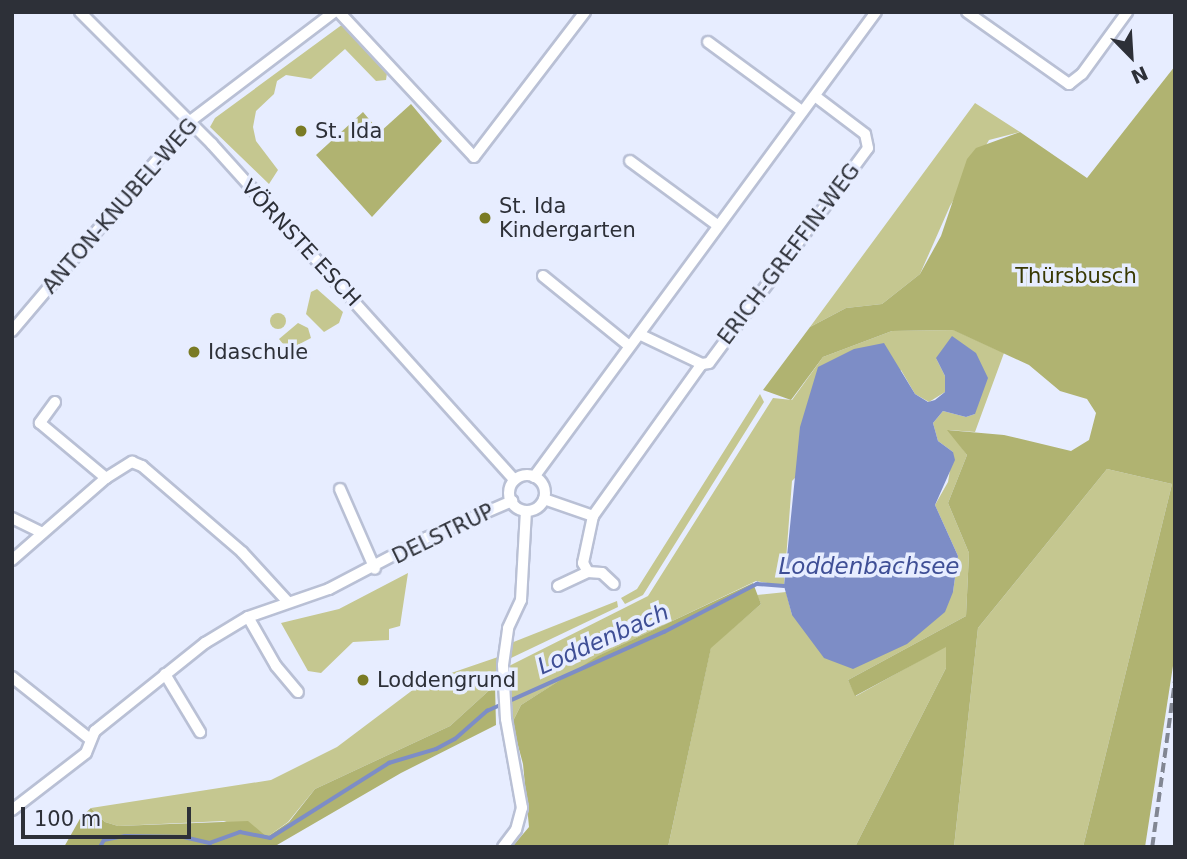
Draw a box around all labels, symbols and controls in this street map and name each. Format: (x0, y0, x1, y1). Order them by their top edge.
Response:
north arrow (1096, 21, 1166, 91)
text: N (1128, 62, 1151, 88)
street label: ANTON-KNUBEL-WEG (37, 113, 203, 299)
place label: St. Ida (315, 118, 382, 144)
marker: St. Ida (293, 123, 309, 139)
street label: ERICH-GREFFIN-WEG (713, 159, 865, 349)
street label: VÖRNSTE ESCH (236, 174, 366, 312)
place label: St. Ida Kindergarten (499, 193, 636, 243)
marker: St. Ida Kindergarten (477, 210, 493, 226)
park label: Thürsbusch (1015, 263, 1137, 289)
place label: Idaschule (208, 339, 308, 365)
marker: Idaschule (186, 344, 202, 360)
street label: DELSTRUP (388, 499, 498, 569)
water label: Loddenbachsee (778, 552, 960, 580)
water label: Loddenbach (533, 598, 673, 680)
place label: Loddengrund (377, 667, 516, 693)
marker: Loddengrund (355, 672, 371, 688)
scale bar (24, 792, 194, 836)
text: 100 m (34, 807, 101, 831)

